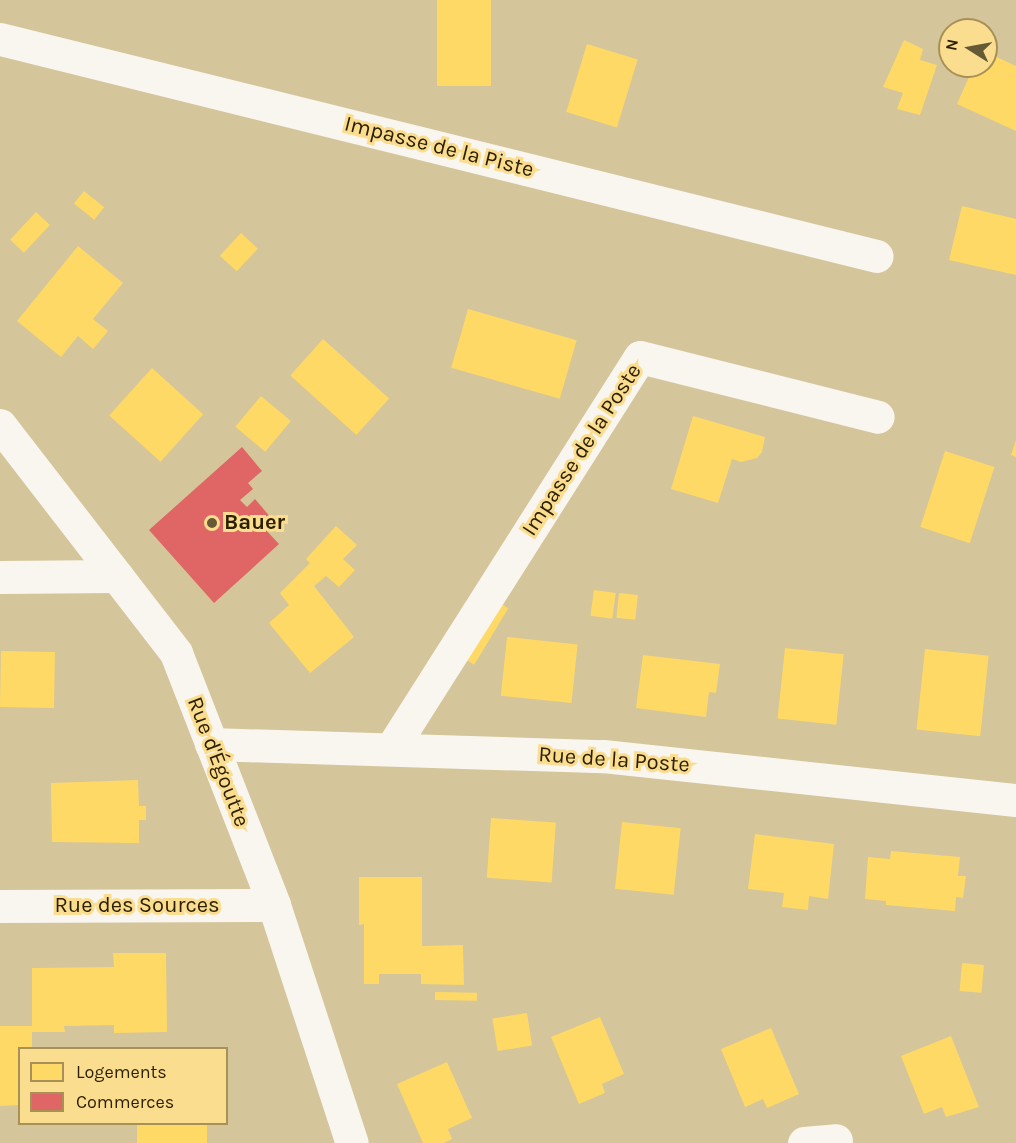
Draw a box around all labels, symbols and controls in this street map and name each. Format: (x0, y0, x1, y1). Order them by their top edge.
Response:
north arrow (938, 18, 998, 78)
text: N (941, 37, 962, 52)
street label: Impasse de la Piste (342, 111, 536, 183)
street label: Impasse de la Poste (517, 359, 647, 541)
place label: Bauer (224, 510, 285, 536)
marker: Bauer (205, 516, 219, 530)
street label: Rue d'Égoutte (181, 693, 255, 831)
street label: Rue de la Poste (537, 742, 691, 778)
street label: Rue des Sources (54, 893, 220, 919)
legend (18, 1047, 228, 1125)
text: Logements (76, 1061, 167, 1083)
text: Commerces (76, 1091, 174, 1113)

